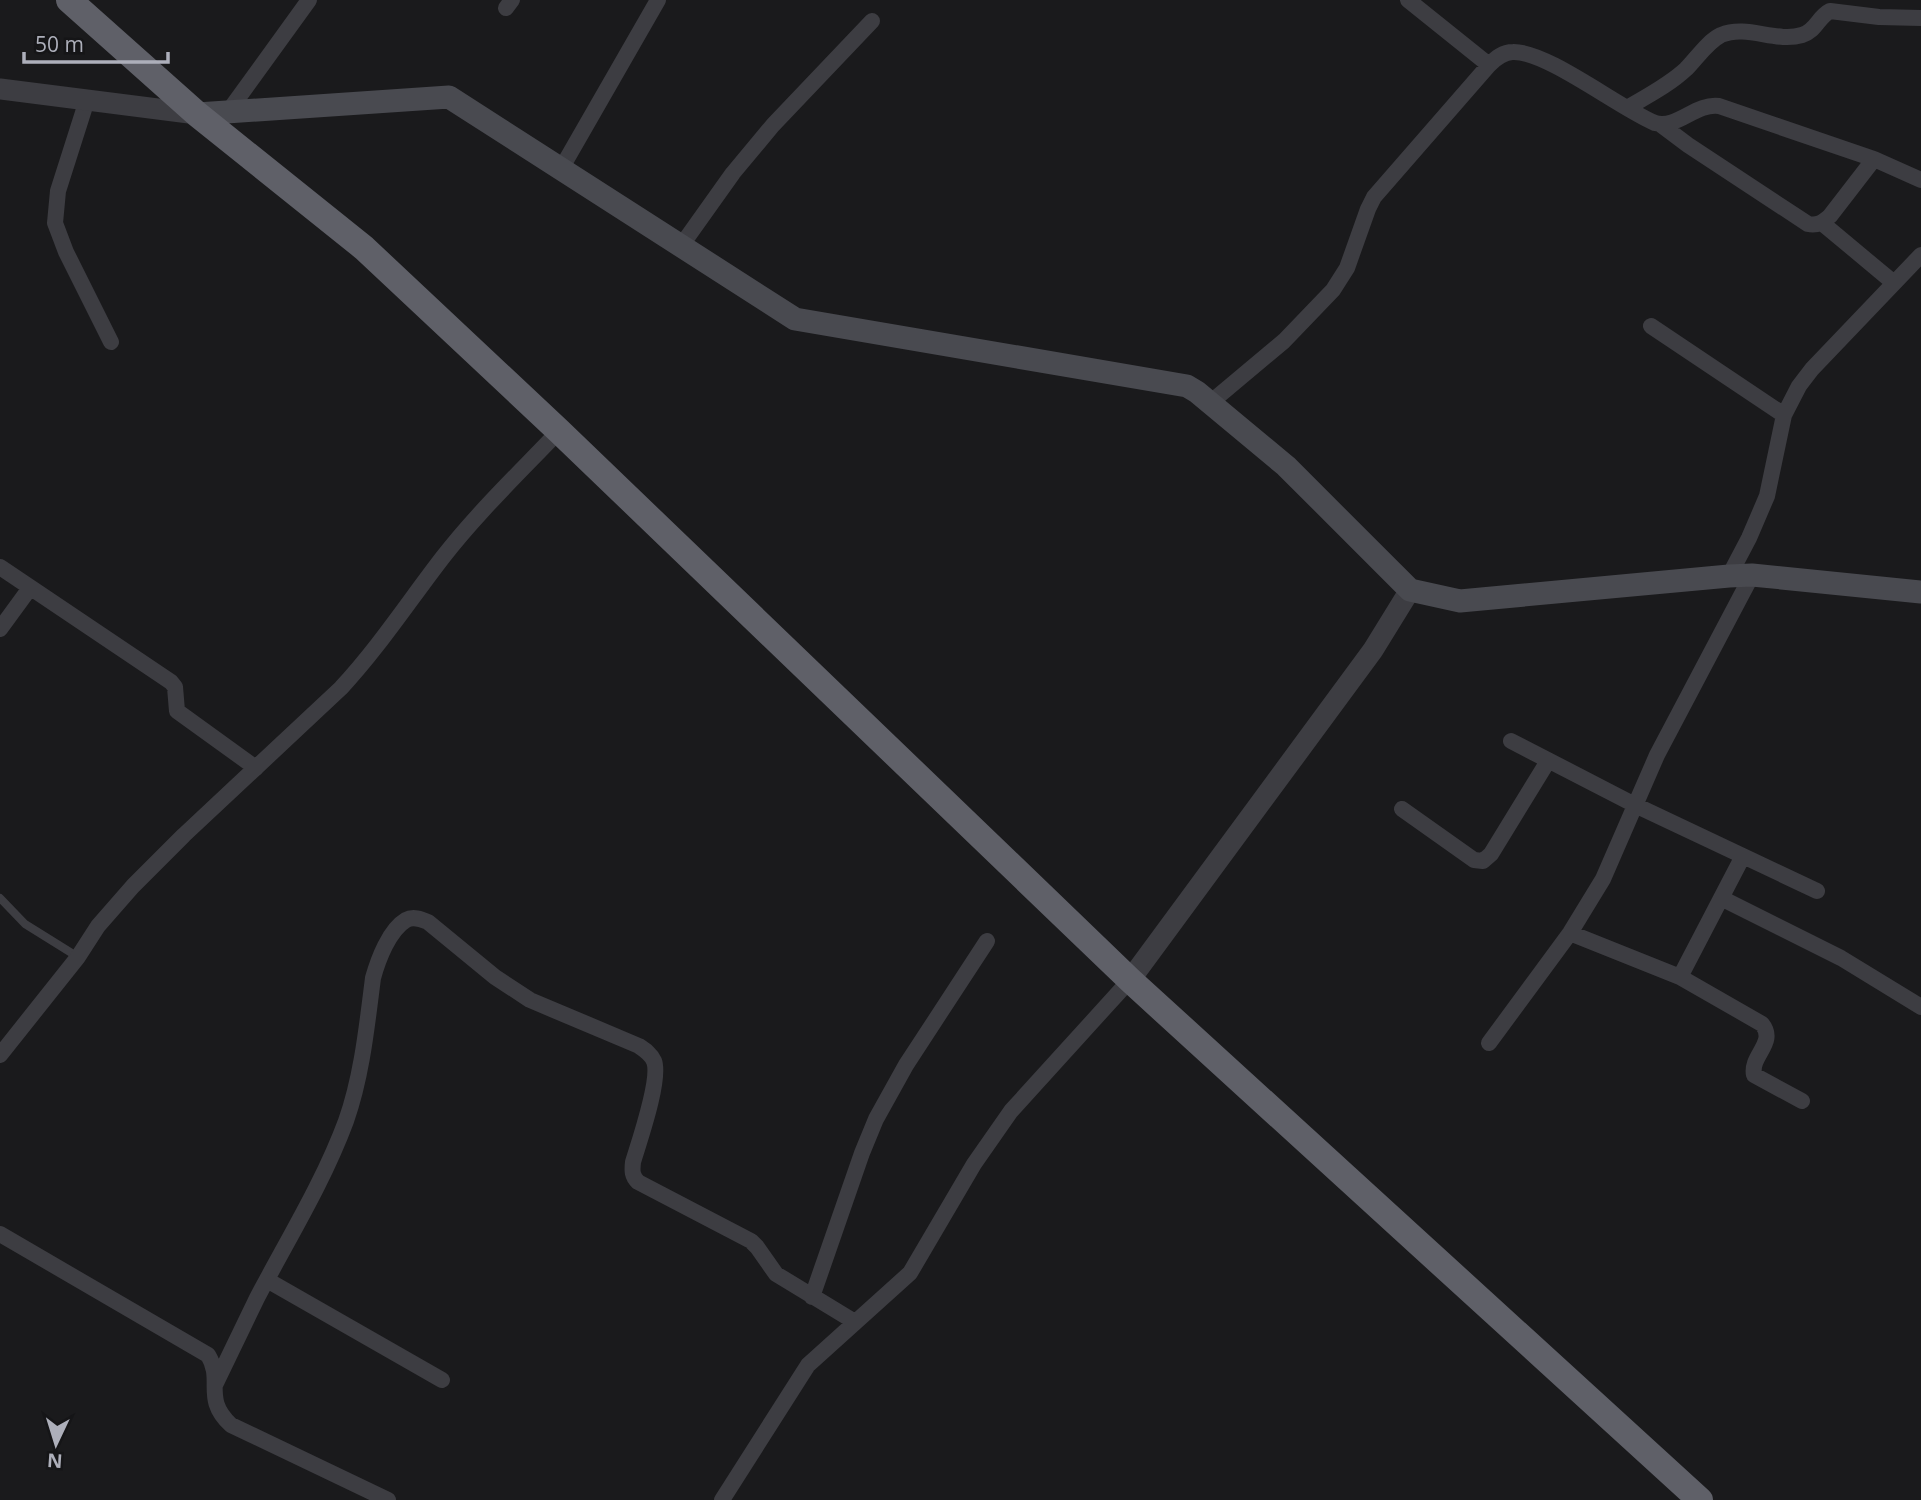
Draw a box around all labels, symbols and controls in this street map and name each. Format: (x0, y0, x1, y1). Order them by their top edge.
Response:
scale bar (24, 21, 168, 65)
text: 50 m (35, 30, 84, 58)
north arrow (21, 1409, 91, 1479)
text: N (46, 1447, 63, 1474)

